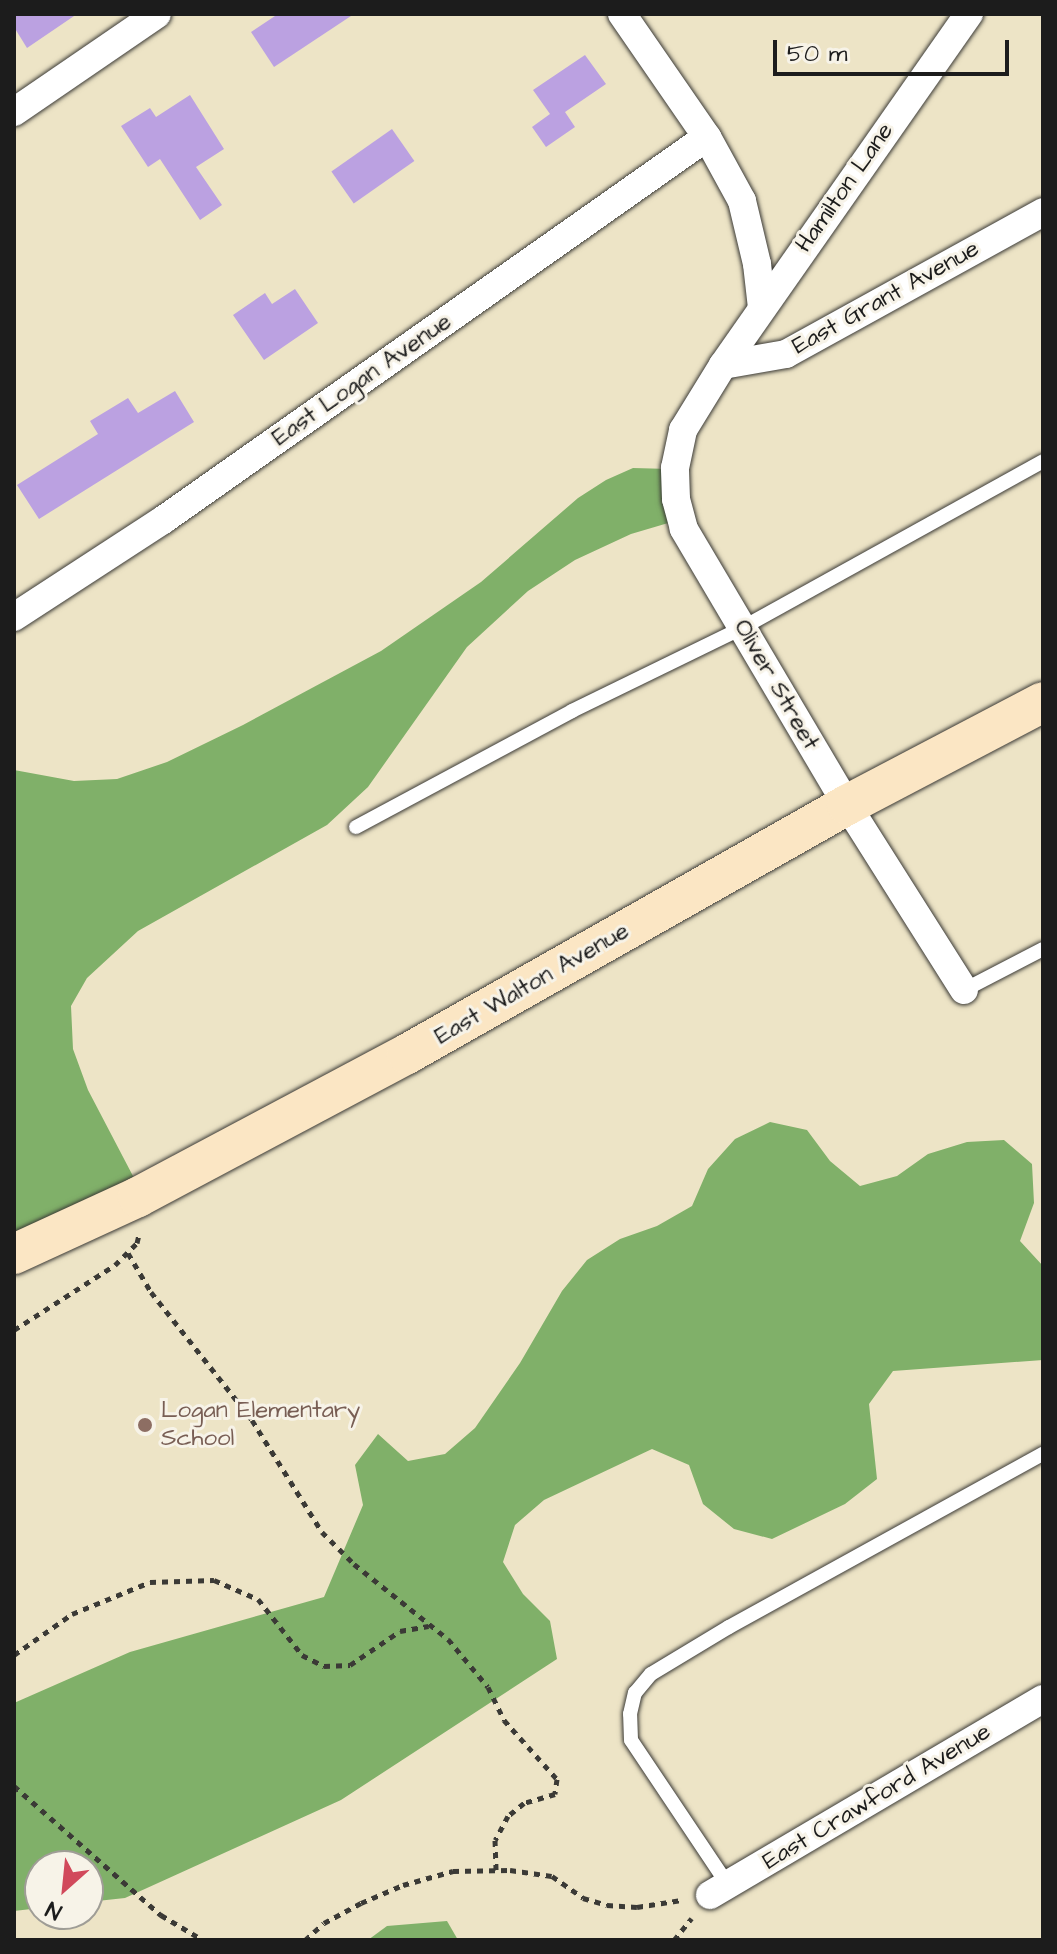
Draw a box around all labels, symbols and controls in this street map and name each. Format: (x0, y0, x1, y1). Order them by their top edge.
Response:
scale bar (777, 24, 1013, 74)
text: 50 m (787, 37, 847, 71)
street label: Hamilton Lane (790, 118, 900, 258)
street label: East Grant Avenue (788, 235, 984, 361)
street label: East Logan Avenue (267, 307, 457, 453)
street label: Oliver Street (727, 615, 825, 755)
street label: East Walton Avenue (430, 917, 634, 1051)
place label: Logan Elementary School (161, 1397, 360, 1453)
marker: Logan Elementary School (136, 1416, 154, 1434)
street label: East Crawford Avenue (758, 1718, 996, 1876)
north arrow (24, 1850, 104, 1930)
text: N (41, 1893, 67, 1927)

